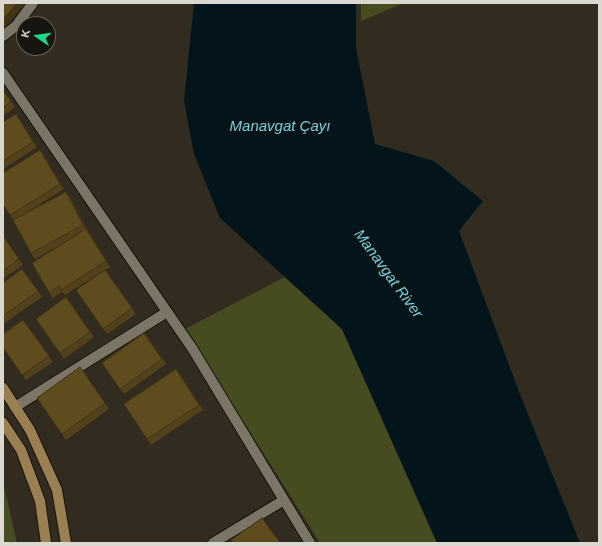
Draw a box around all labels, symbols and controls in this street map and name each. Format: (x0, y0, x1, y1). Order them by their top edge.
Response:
north arrow (16, 16, 56, 56)
text: K (19, 28, 32, 39)
water label: Manavgat Çayı (230, 118, 330, 136)
water label: Manavgat River (350, 226, 426, 322)

